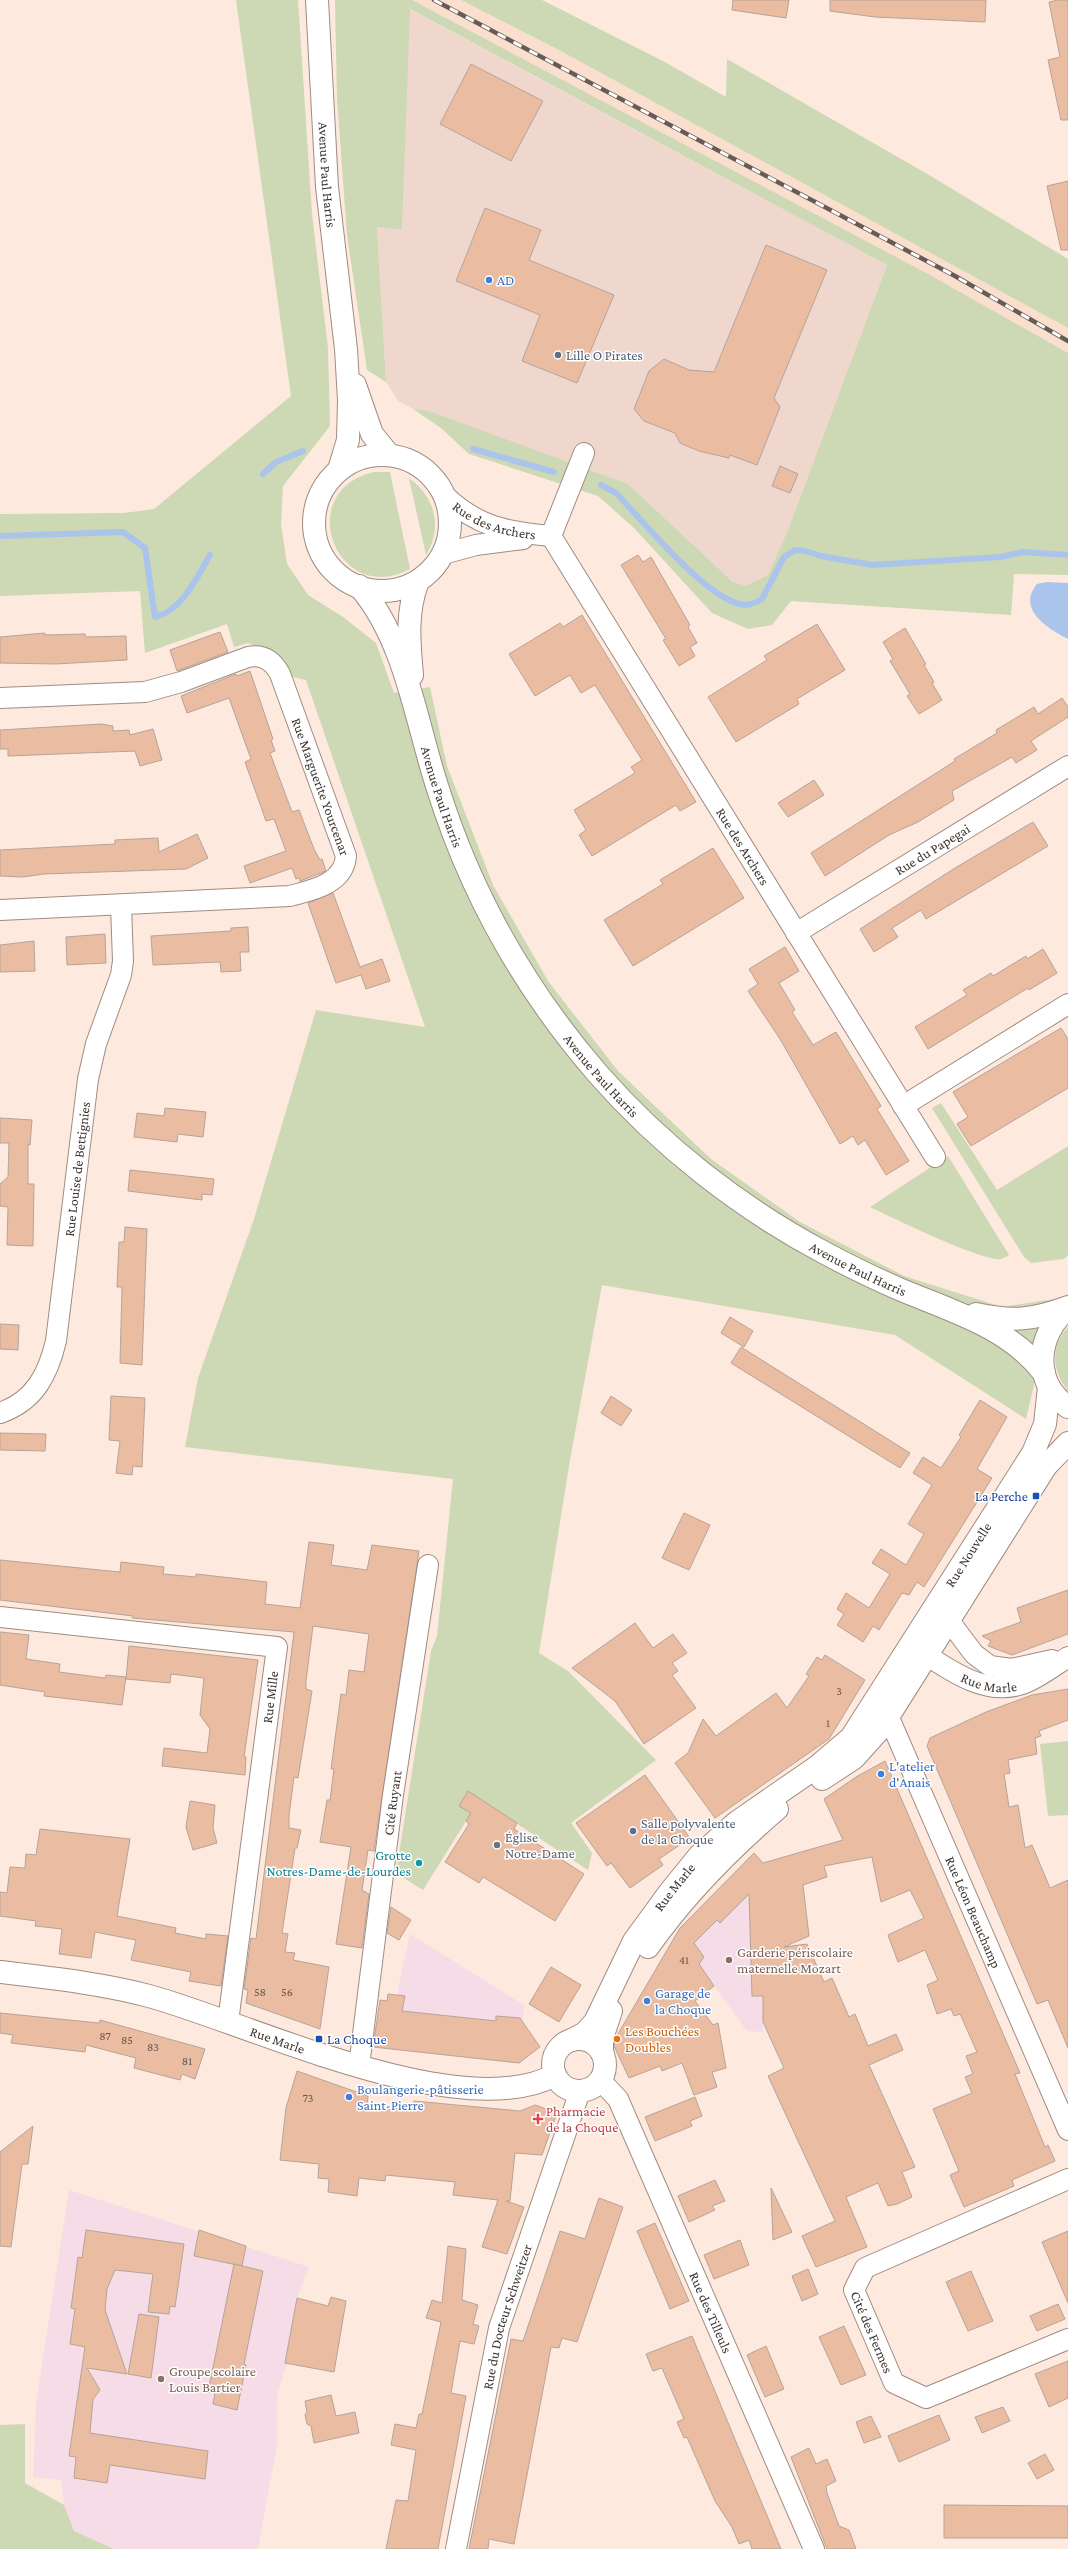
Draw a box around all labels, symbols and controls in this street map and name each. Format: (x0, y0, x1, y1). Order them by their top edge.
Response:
street label: Avenue Paul Harris (316, 122, 340, 228)
place label: AD (497, 272, 514, 288)
marker: AD (484, 275, 494, 285)
place label: Lille O Pirates (566, 347, 643, 363)
marker: Lille O Pirates (553, 350, 563, 360)
street label: Rue des Archers (450, 498, 537, 542)
street label: Rue Marguerite Yourcenar (289, 715, 353, 858)
street label: Avenue Paul Harris (418, 744, 466, 850)
street label: Rue des Archers (713, 805, 773, 888)
street label: Rue du Papegai (892, 820, 973, 878)
street label: Avenue Paul Harris (560, 1031, 642, 1121)
street label: Rue Louise de Bettignies (61, 1101, 93, 1237)
street label: Avenue Paul Harris (807, 1238, 909, 1299)
place label: La Perche (975, 1488, 1028, 1504)
marker: La Perche (1031, 1491, 1041, 1501)
street label: Rue Nouvelle (942, 1519, 995, 1590)
street label: Rue Marle (959, 1669, 1018, 1695)
street label: Rue Mille (259, 1670, 281, 1724)
house number: 3 (836, 1684, 842, 1698)
house number: 1 (826, 1716, 830, 1730)
place label: L'atelier d'Anais (889, 1758, 935, 1790)
street label: Cité Ruyant (380, 1769, 405, 1836)
marker: L'atelier d'Anais (876, 1769, 886, 1779)
place label: Salle polyvalente de la Choque (641, 1815, 736, 1847)
marker: Salle polyvalente de la Choque (628, 1826, 638, 1836)
place label: Église Notre-Dame (505, 1829, 575, 1861)
marker: Église Notre-Dame (492, 1840, 502, 1850)
place label: Grotte Notres-Dame-de-Lourdes (266, 1847, 411, 1879)
street label: Rue Léon Beauchamp (942, 1854, 1005, 1971)
marker: Grotte Notres-Dame-de-Lourdes (414, 1858, 424, 1868)
street label: Rue Marle (651, 1860, 698, 1914)
place label: Garderie périscolaire maternelle Mozart (737, 1944, 853, 1976)
house number: 41 (679, 1953, 689, 1967)
marker: Garderie périscolaire maternelle Mozart (724, 1955, 734, 1965)
house number: 58 (254, 1985, 266, 1999)
house number: 56 (281, 1985, 293, 1999)
place label: Garage de la Choque (655, 1985, 711, 2017)
marker: Garage de la Choque (642, 1996, 652, 2006)
street label: Rue Marle (248, 2023, 307, 2057)
place label: Les Bouchées Doubles (625, 2023, 699, 2055)
house number: 87 (99, 2029, 111, 2043)
place label: La Choque (327, 2031, 387, 2047)
house number: 85 (121, 2033, 133, 2047)
marker: La Choque (314, 2034, 324, 2044)
marker: Les Bouchées Doubles (612, 2034, 622, 2044)
house number: 83 (147, 2040, 159, 2054)
house number: 81 (182, 2054, 192, 2068)
place label: Boulangerie-pâtisserie Saint-Pierre (357, 2081, 484, 2113)
house number: 73 (302, 2091, 314, 2105)
marker: Boulangerie-pâtisserie Saint-Pierre (344, 2092, 354, 2102)
place label: Pharmacie de la Choque (546, 2103, 618, 2135)
marker: Pharmacie de la Choque (533, 2114, 543, 2124)
street label: Rue du Docteur Schweitzer (479, 2242, 535, 2391)
street label: Rue des Tilleuls (686, 2269, 736, 2355)
street label: Cité des Fermes (847, 2289, 897, 2375)
place label: Groupe scolaire Louis Bartier (169, 2363, 256, 2395)
marker: Groupe scolaire Louis Bartier (156, 2374, 166, 2384)

